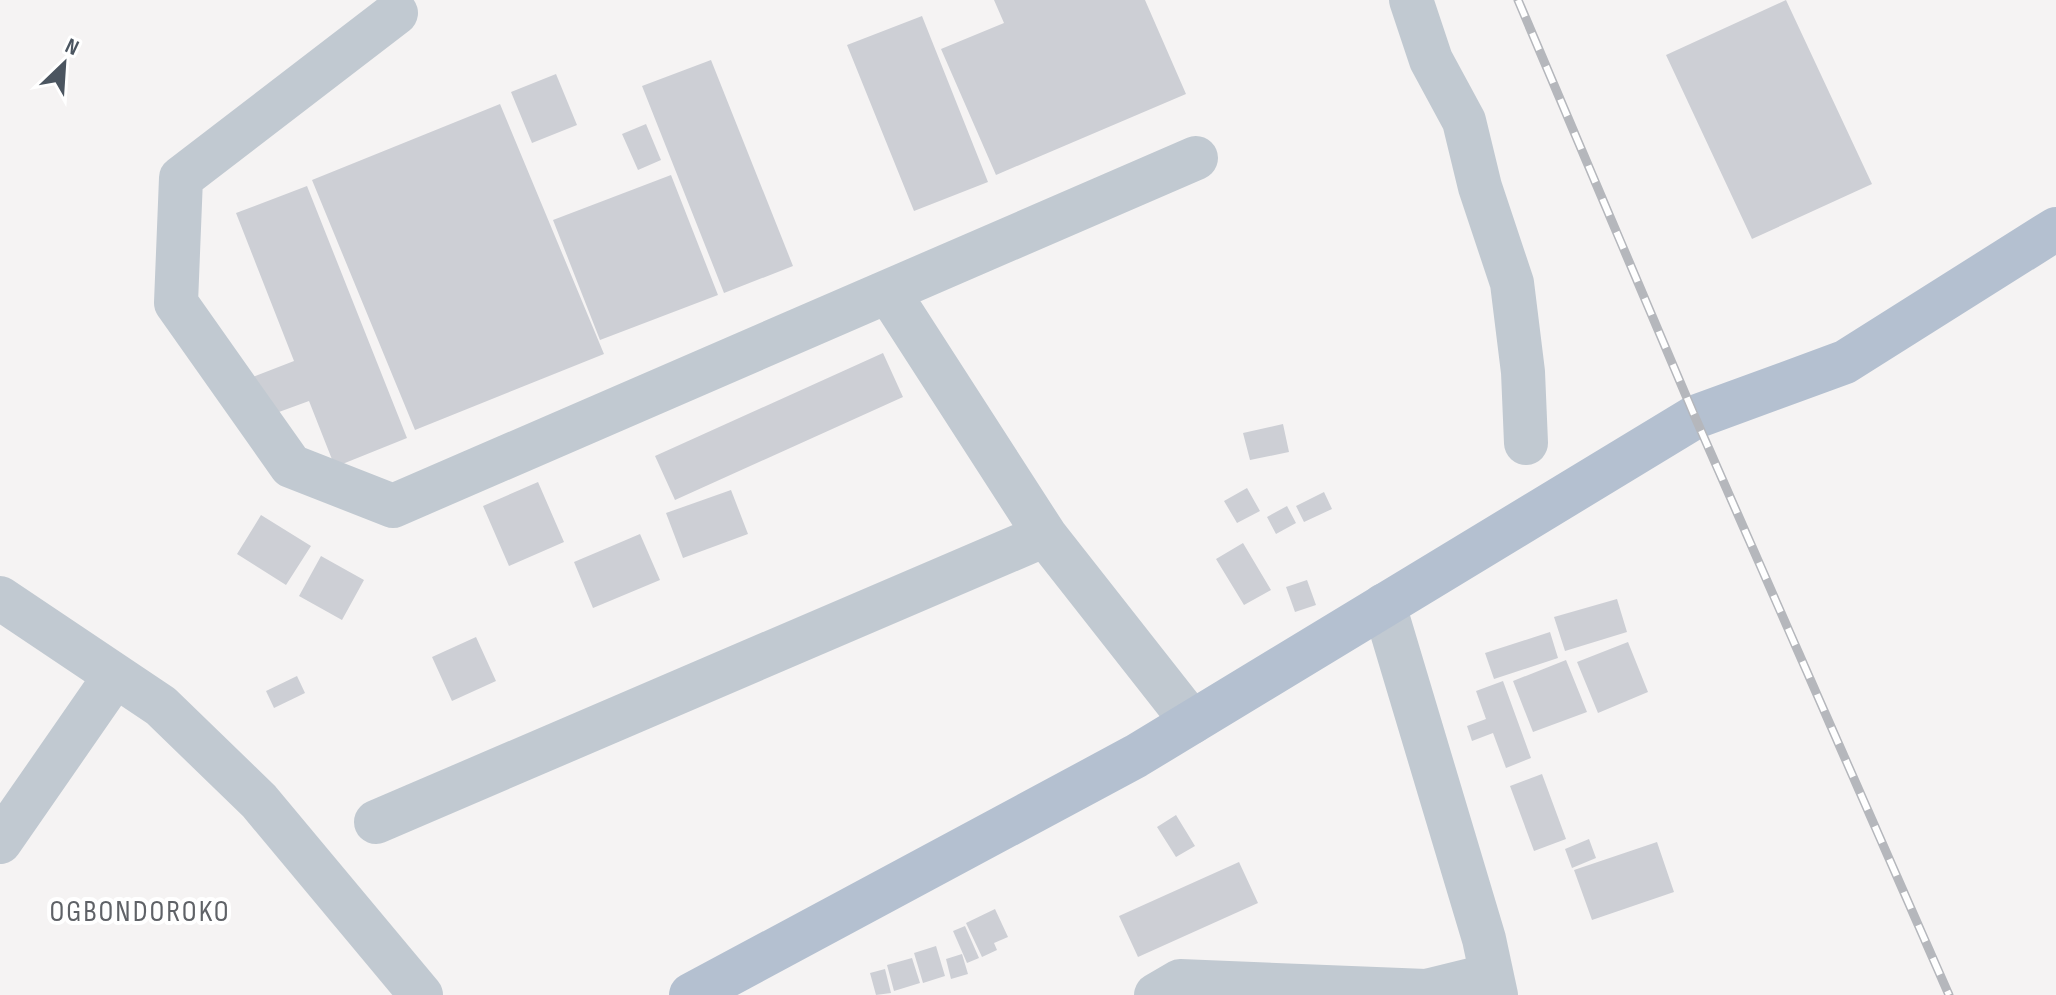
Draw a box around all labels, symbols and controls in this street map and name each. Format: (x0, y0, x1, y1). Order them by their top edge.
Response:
north arrow (24, 24, 104, 104)
text: N (61, 33, 83, 62)
district label: OGBONDOROKO (49, 894, 231, 930)

